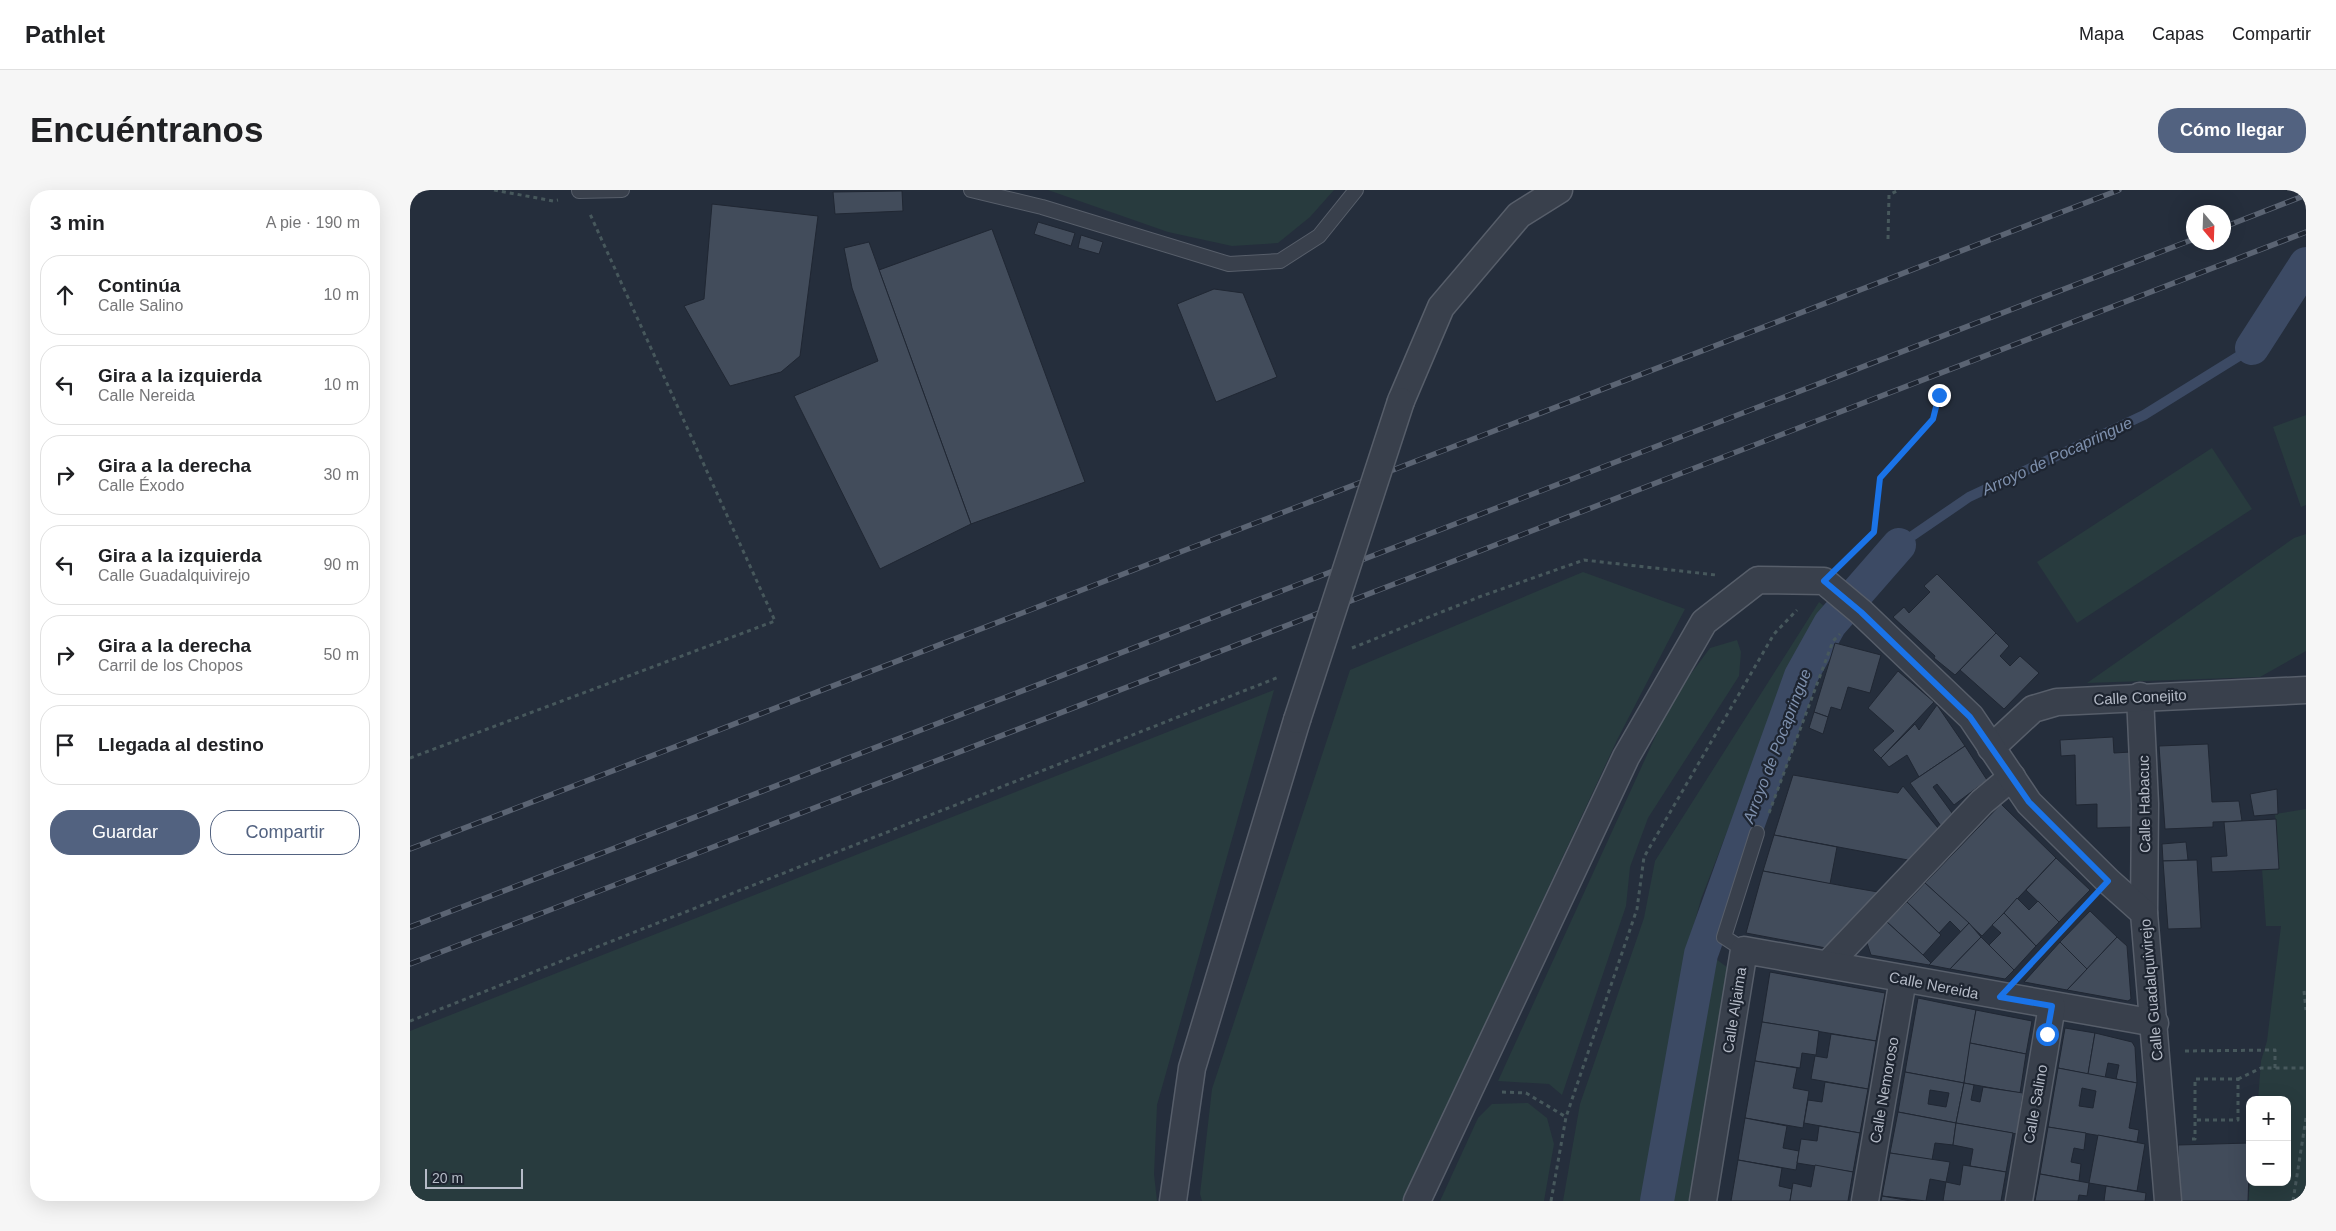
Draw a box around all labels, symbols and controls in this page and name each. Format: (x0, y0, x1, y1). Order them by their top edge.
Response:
text: Pathlet (25, 21, 105, 48)
text: Mapa (2079, 24, 2124, 44)
text: Capas (2152, 24, 2204, 44)
text: Compartir (2232, 24, 2311, 44)
button: Cómo llegar (2158, 108, 2306, 153)
text: Encuéntranos (30, 110, 263, 149)
north arrow (2186, 205, 2231, 250)
text: 3 min (50, 211, 105, 234)
text: A pie · 190 m (266, 214, 360, 231)
text: Continúa (98, 275, 180, 296)
icon: ahead (51, 281, 79, 309)
text: 10 m (323, 286, 359, 303)
text: Calle Salino (98, 297, 183, 314)
text: Gira a la izquierda (98, 365, 262, 386)
icon: left (51, 371, 79, 399)
text: 10 m (323, 376, 359, 393)
route end (1928, 384, 1951, 407)
text: Calle Nereida (98, 387, 195, 404)
water label: Arroyo de Pocapringue (1978, 414, 2135, 499)
text: Gira a la derecha (98, 455, 251, 476)
icon: right (51, 461, 79, 489)
text: 30 m (323, 466, 359, 483)
text: Calle Éxodo (98, 477, 184, 494)
text: Gira a la izquierda (98, 545, 262, 566)
icon: left (51, 551, 79, 579)
text: 90 m (323, 556, 359, 573)
text: Calle Guadalquivirejo (98, 567, 250, 584)
text: Gira a la derecha (98, 635, 251, 656)
icon: right (51, 641, 79, 669)
text: 50 m (323, 646, 359, 663)
text: Carril de los Chopos (98, 657, 243, 674)
water label: Arroyo de Pocapringue (1739, 666, 1814, 826)
street label: Calle Conejito (2093, 686, 2187, 708)
icon: arrive (51, 731, 79, 759)
text: Llegada al destino (98, 734, 264, 755)
street label: Calle Habacuc (2135, 755, 2153, 853)
button: Guardar (50, 810, 200, 855)
button: Compartir (210, 810, 360, 855)
street label: Calle Guadalquivirejo (2136, 918, 2166, 1062)
street label: Calle Aljaima (1719, 965, 1749, 1054)
street label: Calle Nereida (1888, 968, 1981, 1002)
route start (2036, 1023, 2059, 1046)
street label: Calle Nemoroso (1866, 1036, 1902, 1144)
street label: Calle Salino (2020, 1063, 2050, 1145)
map controls (2246, 1096, 2291, 1186)
button: + (2246, 1096, 2291, 1141)
button: − (2246, 1141, 2291, 1186)
scale bar (425, 1166, 522, 1189)
text: 20 m (432, 1170, 463, 1186)

